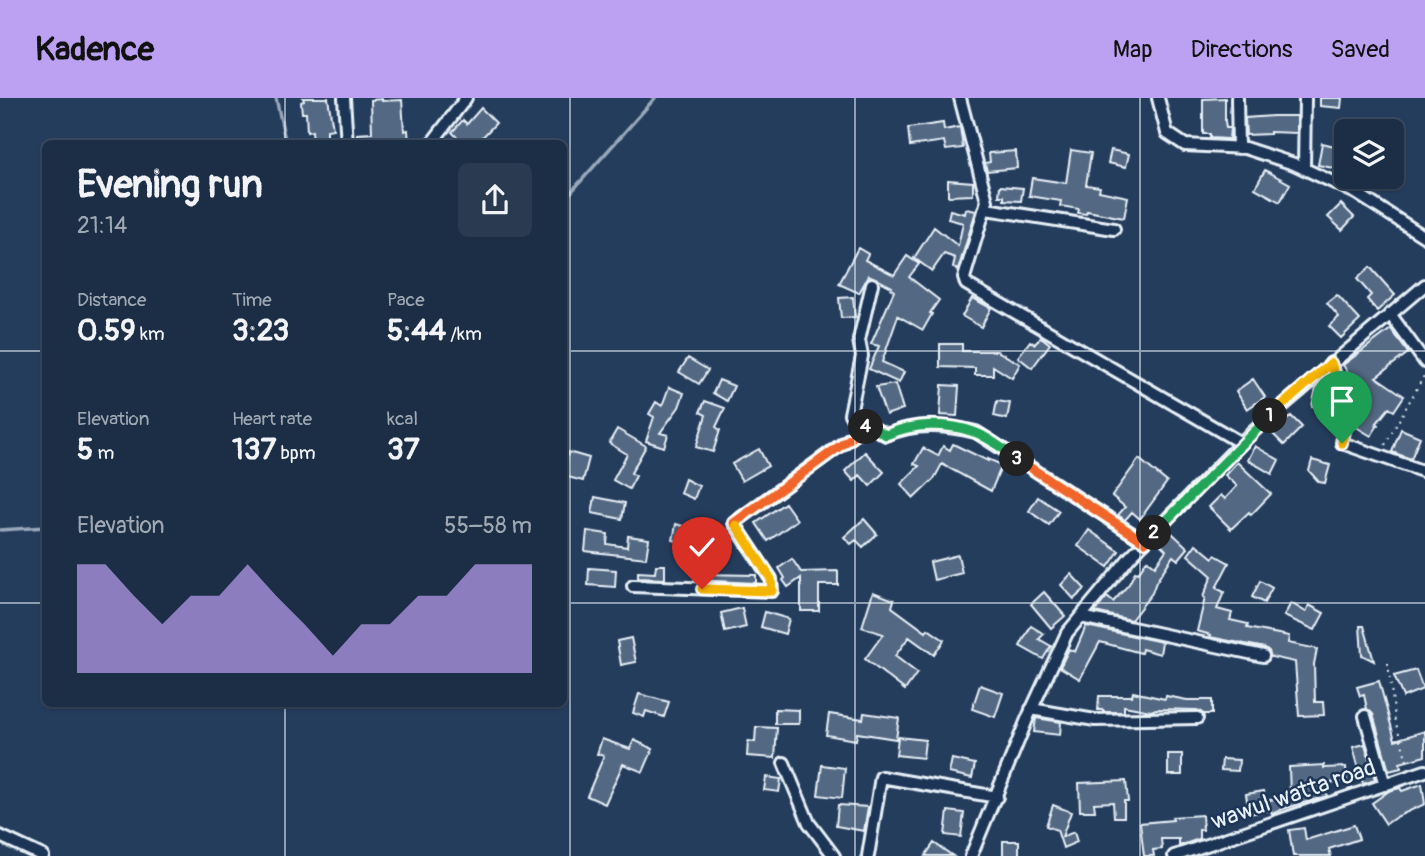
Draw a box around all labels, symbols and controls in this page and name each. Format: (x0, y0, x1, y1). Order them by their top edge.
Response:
text: Kadence (35, 29, 154, 70)
text: Map (1113, 35, 1153, 64)
text: Directions (1191, 35, 1292, 64)
text: Saved (1330, 35, 1390, 64)
map controls (1334, 119, 1404, 189)
button: layers (1334, 119, 1404, 189)
text: Evening run (77, 161, 263, 209)
button: share (458, 163, 532, 237)
text: 21:14 (77, 211, 127, 240)
text: Distance (77, 288, 146, 312)
text: Time (232, 288, 272, 312)
text: Pace (387, 288, 425, 312)
text: 0.59 (77, 312, 136, 349)
text: 3:23 (232, 312, 289, 349)
text: 5:44 (387, 312, 446, 349)
text: km (136, 322, 165, 346)
text: /km (446, 322, 482, 346)
pin (1312, 371, 1372, 443)
icon: arrive (1323, 382, 1361, 420)
pin: 1 (1252, 398, 1288, 434)
text: 1 (1266, 403, 1273, 427)
text: Elevation (77, 407, 149, 431)
text: Heart rate (232, 407, 312, 431)
text: kcal (387, 407, 418, 431)
pin: 4 (848, 410, 884, 444)
text: 4 (860, 414, 871, 438)
text: 5 (77, 431, 93, 468)
text: 137 (232, 431, 276, 468)
text: 37 (387, 431, 420, 468)
text: m (93, 441, 114, 465)
text: bpm (276, 441, 316, 465)
pin: 3 (1000, 442, 1034, 476)
text: 3 (1011, 446, 1022, 470)
text: Elevation (77, 511, 165, 540)
text: 55–58 m (444, 511, 532, 540)
pin: 2 (1136, 516, 1172, 550)
pin (672, 517, 732, 589)
text: 2 (1148, 520, 1159, 544)
icon: check (683, 528, 721, 566)
street label: wawul watta road (1207, 753, 1380, 836)

